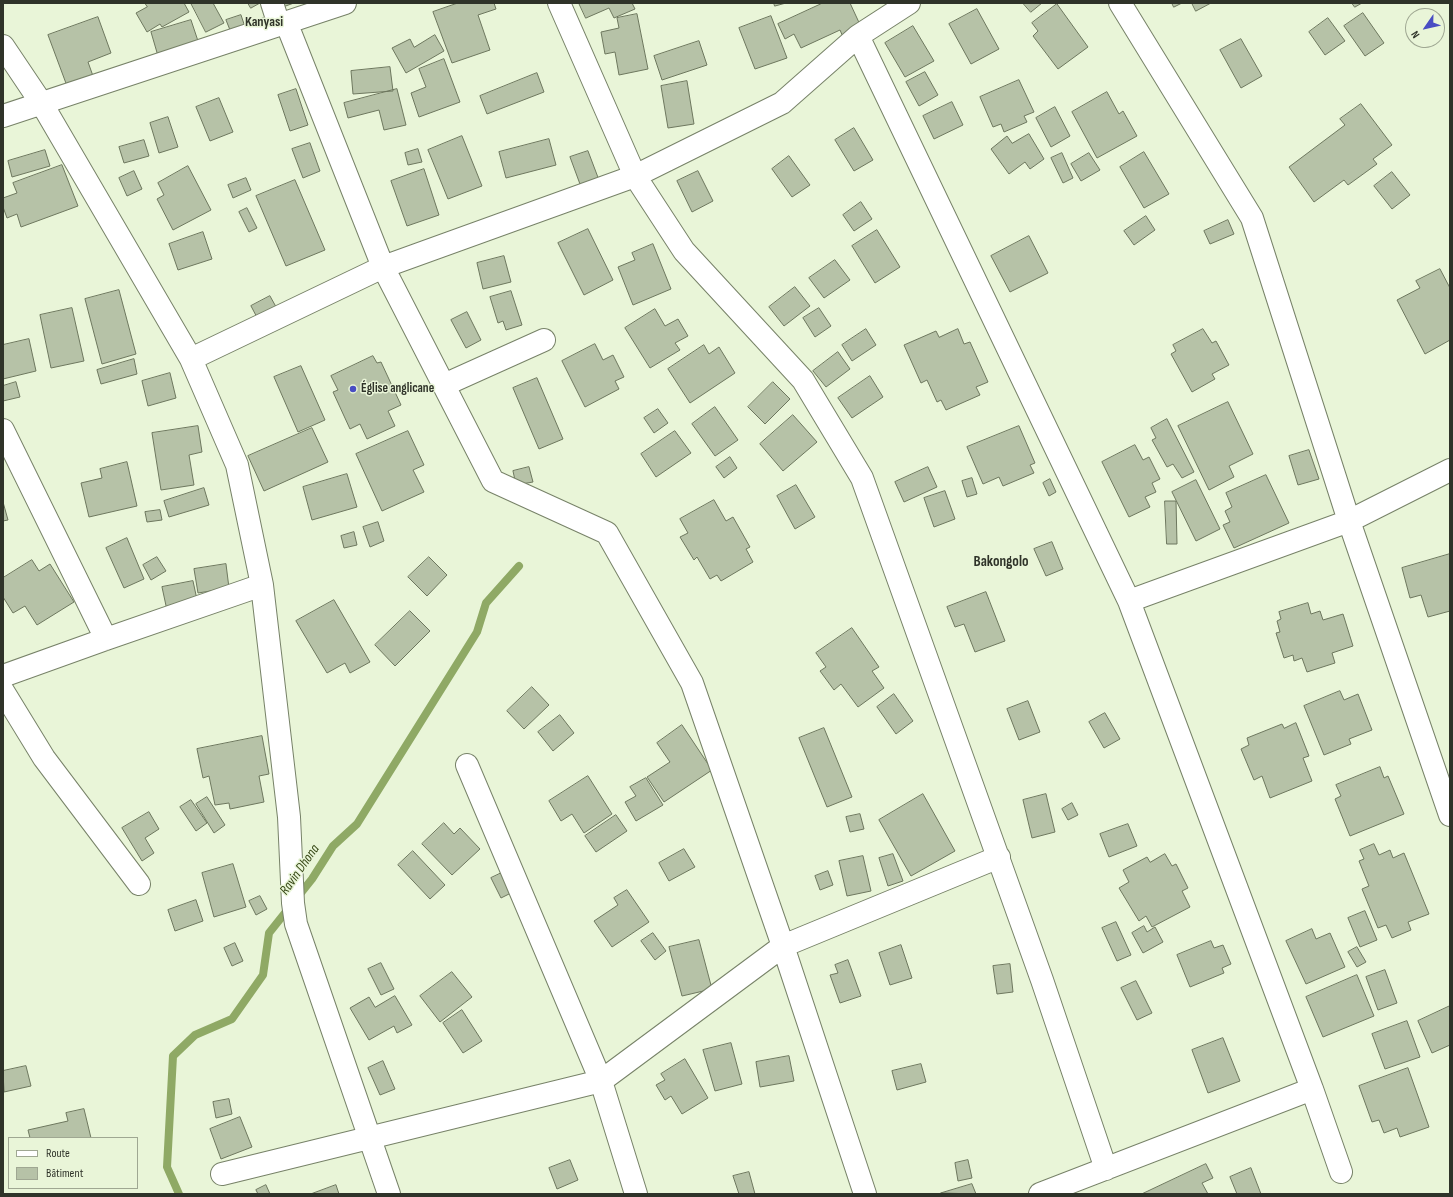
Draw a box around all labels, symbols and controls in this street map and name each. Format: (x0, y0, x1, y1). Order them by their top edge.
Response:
north arrow (1405, 8, 1445, 48)
district label: Kanyasi (245, 14, 283, 30)
text: N (1408, 28, 1422, 41)
place label: Église anglicane (361, 381, 434, 397)
marker: Église anglicane (348, 384, 358, 394)
district label: Bakongolo (974, 553, 1028, 571)
water label: Ravin Dhona (277, 842, 323, 898)
legend (8, 1137, 138, 1189)
text: Route (46, 1146, 70, 1161)
text: Bâtiment (46, 1166, 83, 1181)

